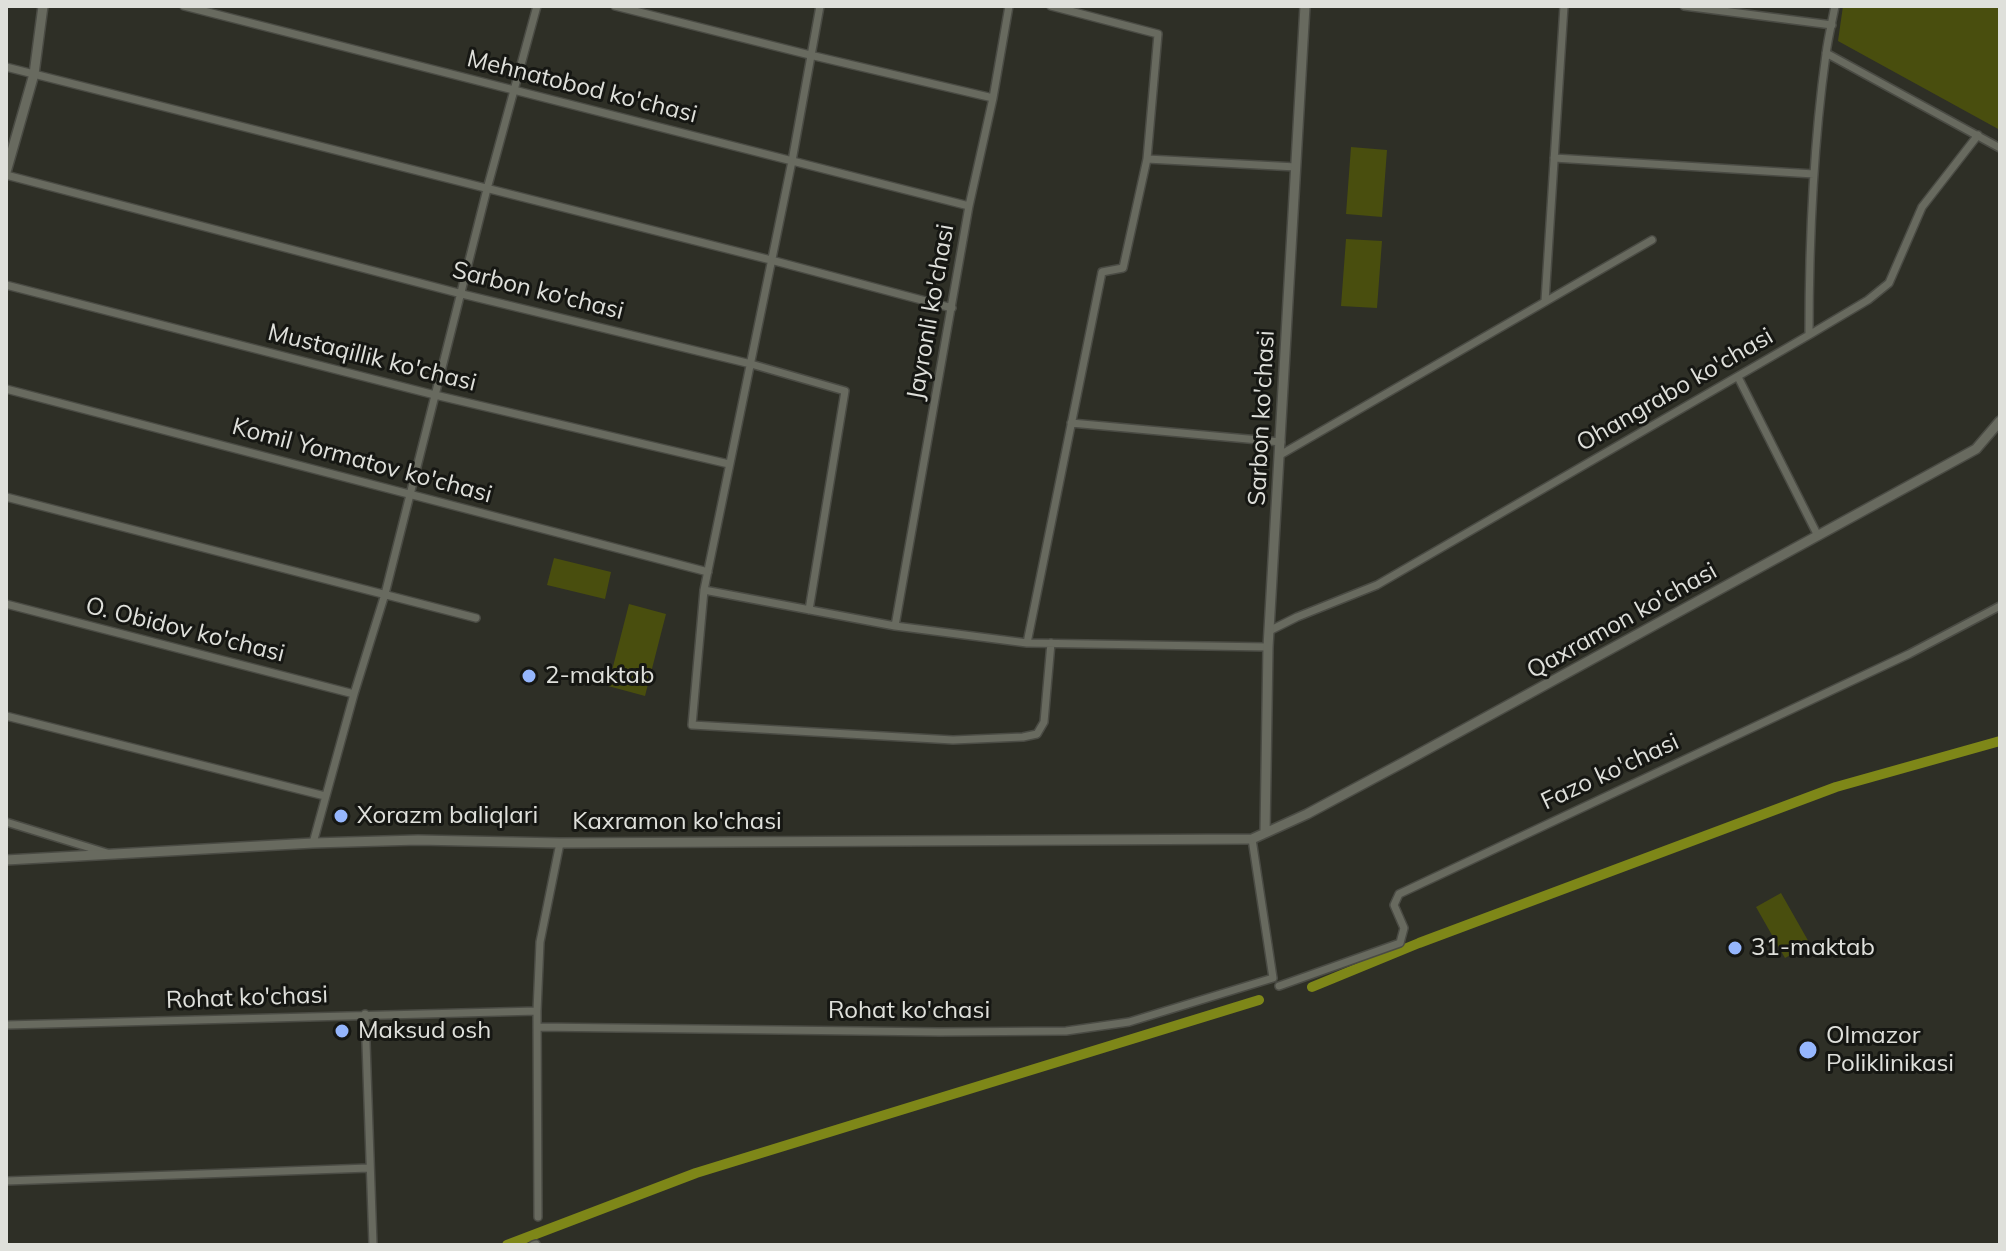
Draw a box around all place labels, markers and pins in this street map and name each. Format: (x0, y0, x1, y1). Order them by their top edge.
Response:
place label: 2-maktab (545, 662, 654, 690)
marker: 2-maktab (520, 667, 538, 685)
place label: Xorazm baliqlari (357, 802, 538, 830)
marker: Xorazm baliqlari (332, 807, 350, 825)
place label: 31-maktab (1751, 934, 1875, 962)
marker: 31-maktab (1726, 939, 1744, 957)
place label: Maksud osh (358, 1017, 491, 1045)
marker: Maksud osh (333, 1022, 351, 1040)
place label: Olmazor Poliklinikasi (1826, 1022, 1954, 1078)
marker: Olmazor Poliklinikasi (1797, 1039, 1819, 1061)

